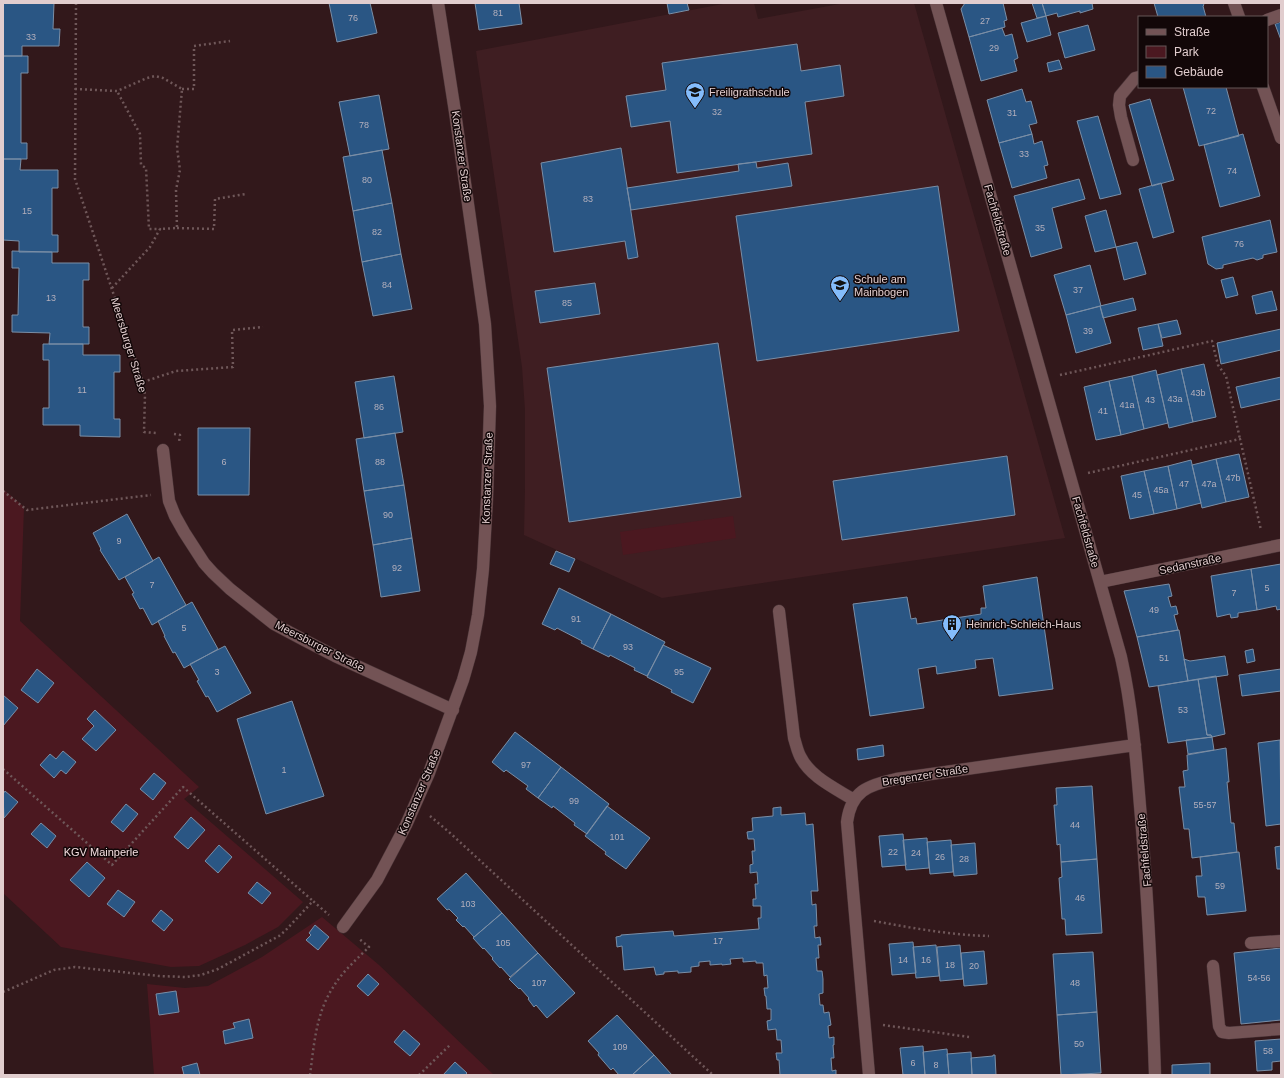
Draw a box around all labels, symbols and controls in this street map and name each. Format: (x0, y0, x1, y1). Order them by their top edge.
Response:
house number: 81 (493, 8, 503, 18)
house number: 76 (348, 13, 358, 23)
house number: 27 (980, 16, 990, 26)
legend (1138, 16, 1268, 88)
text: Straße (1174, 25, 1210, 39)
house number: 33 (26, 32, 36, 42)
house number: 29 (989, 43, 999, 53)
text: Park (1174, 45, 1200, 59)
text: Gebäude (1174, 65, 1224, 79)
school or university icon: Freiligrathschule (684, 81, 706, 109)
place label: Freiligrathschule (709, 86, 790, 98)
house number: 72 (1206, 106, 1216, 116)
house number: 32 (712, 107, 722, 117)
house number: 31 (1007, 108, 1017, 118)
street label: Konstanzer Straße (450, 110, 474, 202)
house number: 78 (359, 120, 369, 130)
house number: 33 (1019, 149, 1029, 159)
house number: 74 (1227, 166, 1237, 176)
house number: 80 (362, 175, 372, 185)
street label: Fachfeldstraße (982, 183, 1014, 257)
house number: 83 (583, 194, 593, 204)
house number: 15 (22, 206, 32, 216)
house number: 35 (1035, 223, 1045, 233)
house number: 82 (372, 227, 382, 237)
house number: 76 (1234, 239, 1244, 249)
place label: Schule am Mainbogen (854, 273, 908, 298)
school or university icon: Schule am Mainbogen (829, 274, 851, 302)
house number: 84 (382, 280, 392, 290)
house number: 37 (1073, 285, 1083, 295)
house number: 13 (46, 293, 56, 303)
street label: Meersburger Straße (109, 296, 149, 394)
house number: 85 (562, 298, 572, 308)
house number: 39 (1083, 326, 1093, 336)
house number: 11 (77, 385, 87, 395)
house number: 43b (1190, 388, 1206, 398)
house number: 43a (1167, 394, 1183, 404)
house number: 43 (1145, 395, 1155, 405)
house number: 41a (1119, 400, 1135, 410)
house number: 86 (374, 402, 384, 412)
house number: 41 (1098, 406, 1108, 416)
street label: Konstanzer Straße (479, 432, 495, 524)
house number: 6 (221, 457, 227, 467)
house number: 88 (375, 457, 385, 467)
house number: 47b (1225, 473, 1241, 483)
house number: 47 (1179, 479, 1189, 489)
house number: 47a (1201, 479, 1217, 489)
house number: 45a (1153, 485, 1169, 495)
house number: 45 (1132, 490, 1142, 500)
street label: Fachfeldstraße (1070, 495, 1102, 569)
house number: 90 (383, 510, 393, 520)
house number: 9 (116, 536, 122, 546)
street label: Sedanstraße (1158, 552, 1222, 576)
house number: 92 (392, 563, 402, 573)
house number: 7 (149, 580, 155, 590)
house number: 5 (1264, 583, 1270, 593)
house number: 7 (1231, 588, 1237, 598)
house number: 49 (1149, 605, 1159, 615)
building icon: Heinrich-Schleich-Haus (941, 613, 963, 641)
house number: 91 (571, 614, 581, 624)
street label: Meersburger Straße (273, 618, 367, 674)
place label: Heinrich-Schleich-Haus (966, 618, 1081, 630)
house number: 5 (181, 623, 187, 633)
house number: 93 (623, 642, 633, 652)
house number: 51 (1159, 653, 1169, 663)
house number: 3 (214, 667, 220, 677)
house number: 95 (674, 667, 684, 677)
house number: 53 (1178, 705, 1188, 715)
street label: Konstanzer Straße (396, 747, 442, 837)
house number: 97 (521, 760, 531, 770)
street label: Bregenzer Straße (881, 762, 969, 788)
house number: 1 (281, 765, 287, 775)
house number: 99 (569, 796, 579, 806)
house number: 55-57 (1193, 800, 1217, 810)
street label: Fachfeldstraße (1135, 813, 1153, 887)
house number: 44 (1070, 820, 1080, 830)
house number: 101 (609, 832, 625, 842)
park label: KGV Mainperle (64, 846, 138, 858)
house number: 22 (888, 847, 898, 857)
house number: 24 (911, 848, 921, 858)
house number: 26 (935, 852, 945, 862)
house number: 28 (959, 854, 969, 864)
house number: 59 (1215, 881, 1225, 891)
house number: 46 (1075, 893, 1085, 903)
house number: 103 (460, 899, 476, 909)
house number: 17 (713, 936, 723, 946)
house number: 105 (495, 938, 511, 948)
house number: 14 (898, 955, 908, 965)
house number: 16 (921, 955, 931, 965)
house number: 18 (945, 960, 955, 970)
house number: 20 (969, 961, 979, 971)
house number: 54-56 (1247, 973, 1271, 983)
house number: 107 (531, 978, 547, 988)
house number: 48 (1070, 978, 1080, 988)
house number: 50 (1074, 1039, 1084, 1049)
house number: 109 (612, 1042, 628, 1052)
house number: 58 (1263, 1046, 1273, 1056)
house number: 6 (910, 1058, 916, 1068)
house number: 8 (933, 1060, 939, 1070)

